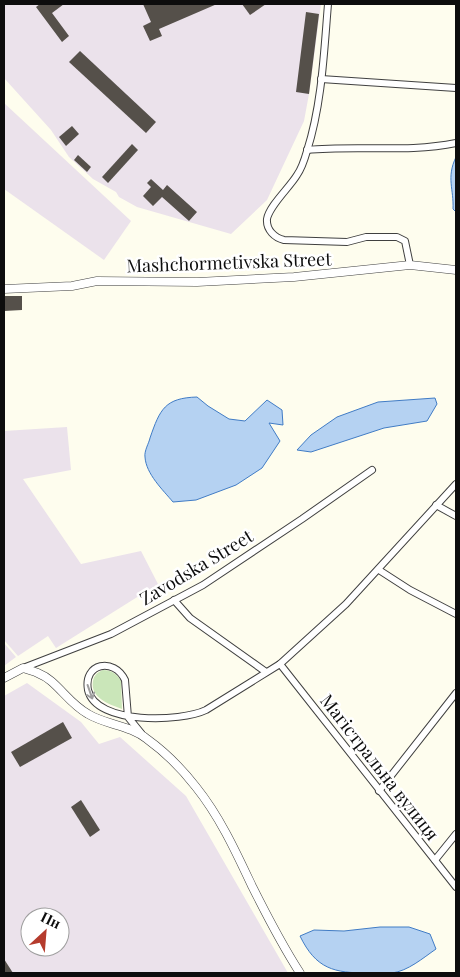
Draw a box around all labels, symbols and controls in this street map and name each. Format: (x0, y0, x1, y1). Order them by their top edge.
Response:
street label: Mashchormetivska Street (126, 246, 333, 278)
street label: Zavodska Street (135, 523, 258, 610)
one-way arrow (86, 684, 96, 700)
street label: Магістральна вулиця (315, 689, 445, 845)
north arrow (20, 907, 70, 957)
text: Пн (38, 907, 64, 933)

